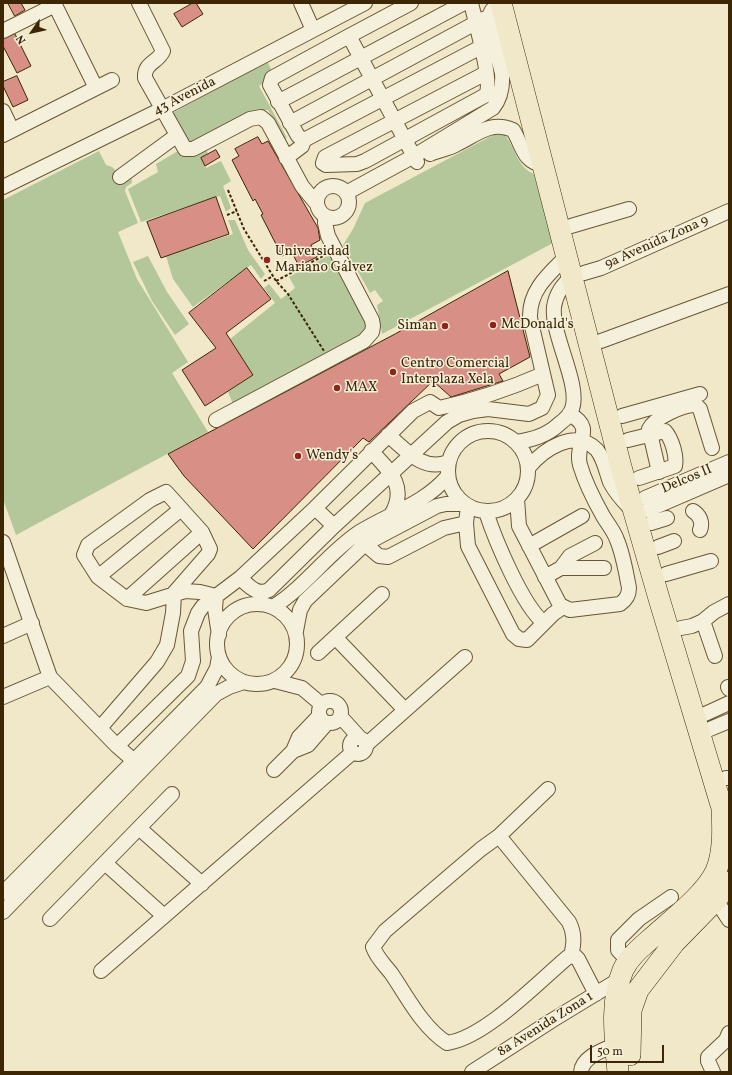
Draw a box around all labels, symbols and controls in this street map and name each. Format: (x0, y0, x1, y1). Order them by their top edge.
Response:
north arrow (12, 12, 52, 52)
text: N (13, 31, 30, 47)
street label: 43 Avenida (151, 74, 219, 120)
street label: 9a Avenida Zona 9 (602, 213, 712, 273)
place label: Universidad Mariano Gálvez (275, 244, 373, 276)
marker: Universidad Mariano Gálvez (262, 255, 272, 265)
place label: McDonald's (501, 317, 574, 333)
place label: Siman (397, 318, 437, 334)
marker: McDonald's (488, 320, 498, 330)
marker: Siman (440, 321, 450, 331)
place label: Centro Comercial Interplaza Xela (401, 356, 509, 388)
marker: Centro Comercial Interplaza Xela (388, 367, 398, 377)
place label: MAX (345, 380, 377, 396)
marker: MAX (332, 383, 342, 393)
place label: Wendy's (306, 448, 358, 464)
marker: Wendy's (293, 451, 303, 461)
street label: Delcos II (659, 462, 715, 498)
street label: 8a Avenida Zona 1 (495, 989, 597, 1061)
scale bar (592, 1037, 666, 1063)
text: 50 m (597, 1044, 623, 1060)

